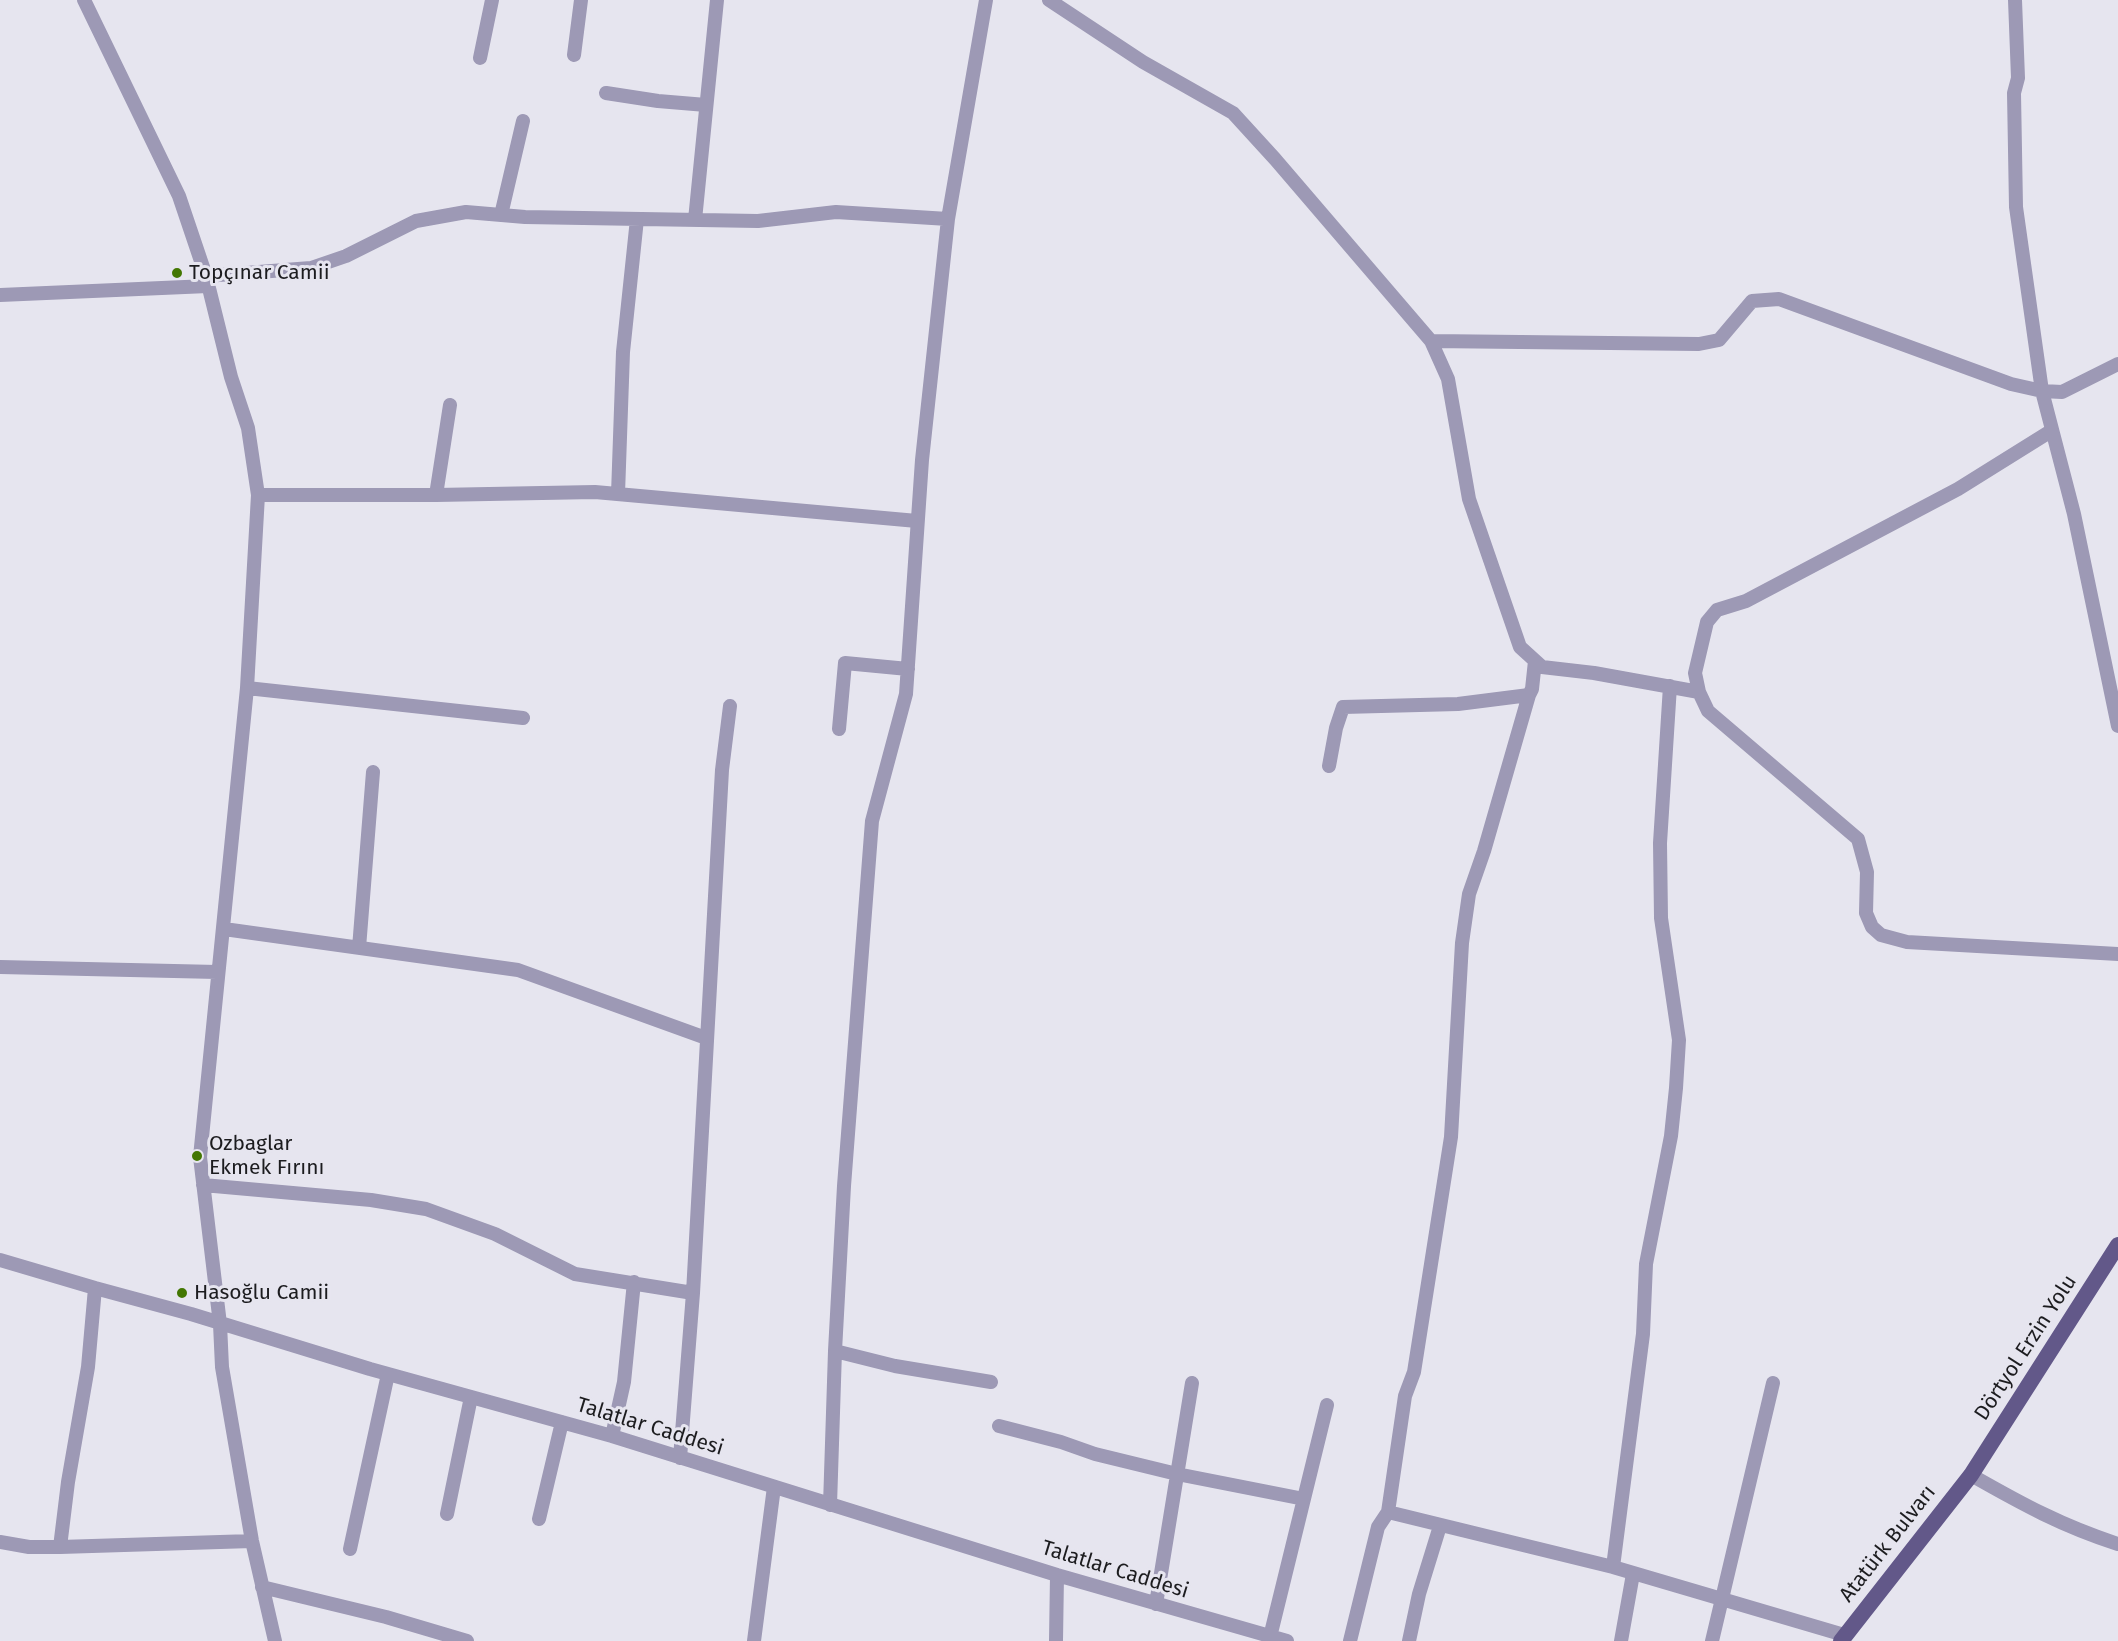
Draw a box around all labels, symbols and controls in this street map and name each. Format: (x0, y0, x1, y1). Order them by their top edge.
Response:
place label: Topçınar Camii (189, 260, 330, 286)
marker: Topçınar Camii (170, 266, 184, 280)
place label: Ozbaglar Ekmek Fırını (209, 1131, 324, 1181)
marker: Ozbaglar Ekmek Fırını (190, 1149, 204, 1163)
street label: Dörtyol Erzin Yolu (1970, 1271, 2082, 1425)
place label: Hasoğlu Camii (194, 1280, 329, 1306)
marker: Hasoğlu Camii (175, 1286, 189, 1300)
street label: Talatlar Caddesi (574, 1393, 726, 1461)
street label: Atatürk Bulvarı (1835, 1480, 1941, 1608)
street label: Talatlar Caddesi (1039, 1536, 1191, 1604)

